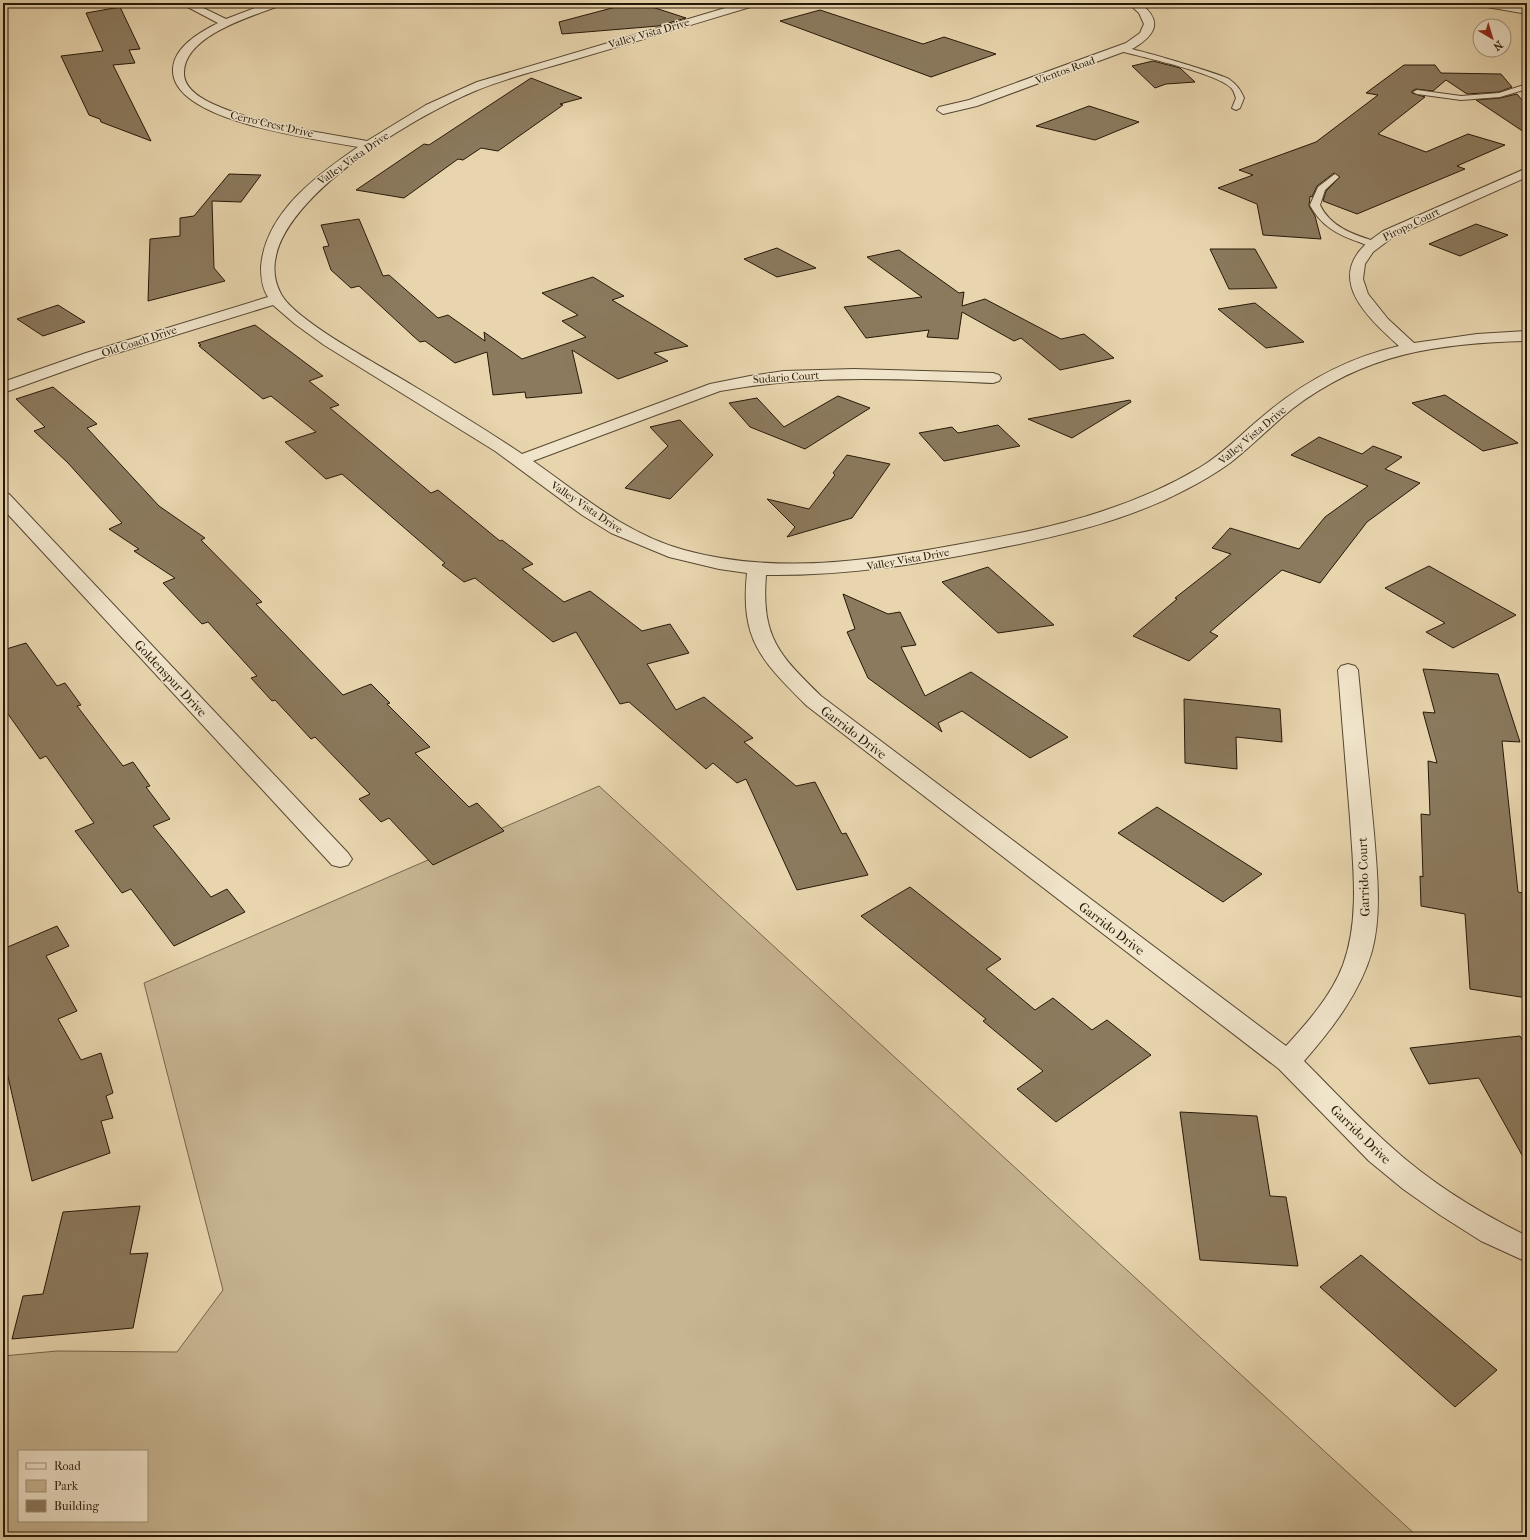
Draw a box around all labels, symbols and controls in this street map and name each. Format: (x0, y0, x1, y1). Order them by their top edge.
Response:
street label: Valley Vista Drive (606, 16, 692, 52)
north arrow (1472, 18, 1512, 58)
text: N (1490, 38, 1505, 54)
street label: Vientos Road (1033, 53, 1098, 88)
street label: Cerro Crest Drive (229, 109, 315, 140)
street label: Valley Vista Drive (314, 129, 392, 188)
street label: Piropo Court (1381, 205, 1442, 244)
street label: Old Coach Drive (100, 323, 179, 360)
street label: Sudario Court (752, 369, 820, 386)
street label: Valley Vista Drive (1215, 403, 1289, 468)
street label: Valley Vista Drive (548, 478, 626, 537)
street label: Valley Vista Drive (865, 546, 951, 573)
street label: Goldenspur Drive (131, 637, 210, 720)
street label: Garrido Drive (818, 703, 890, 762)
street label: Garrido Court (1355, 837, 1372, 917)
street label: Garrido Drive (1076, 899, 1148, 958)
street label: Garrido Drive (1327, 1102, 1394, 1167)
legend (18, 1450, 148, 1522)
text: Road (54, 1459, 81, 1473)
text: Park (54, 1479, 79, 1493)
text: Building (54, 1499, 99, 1513)

